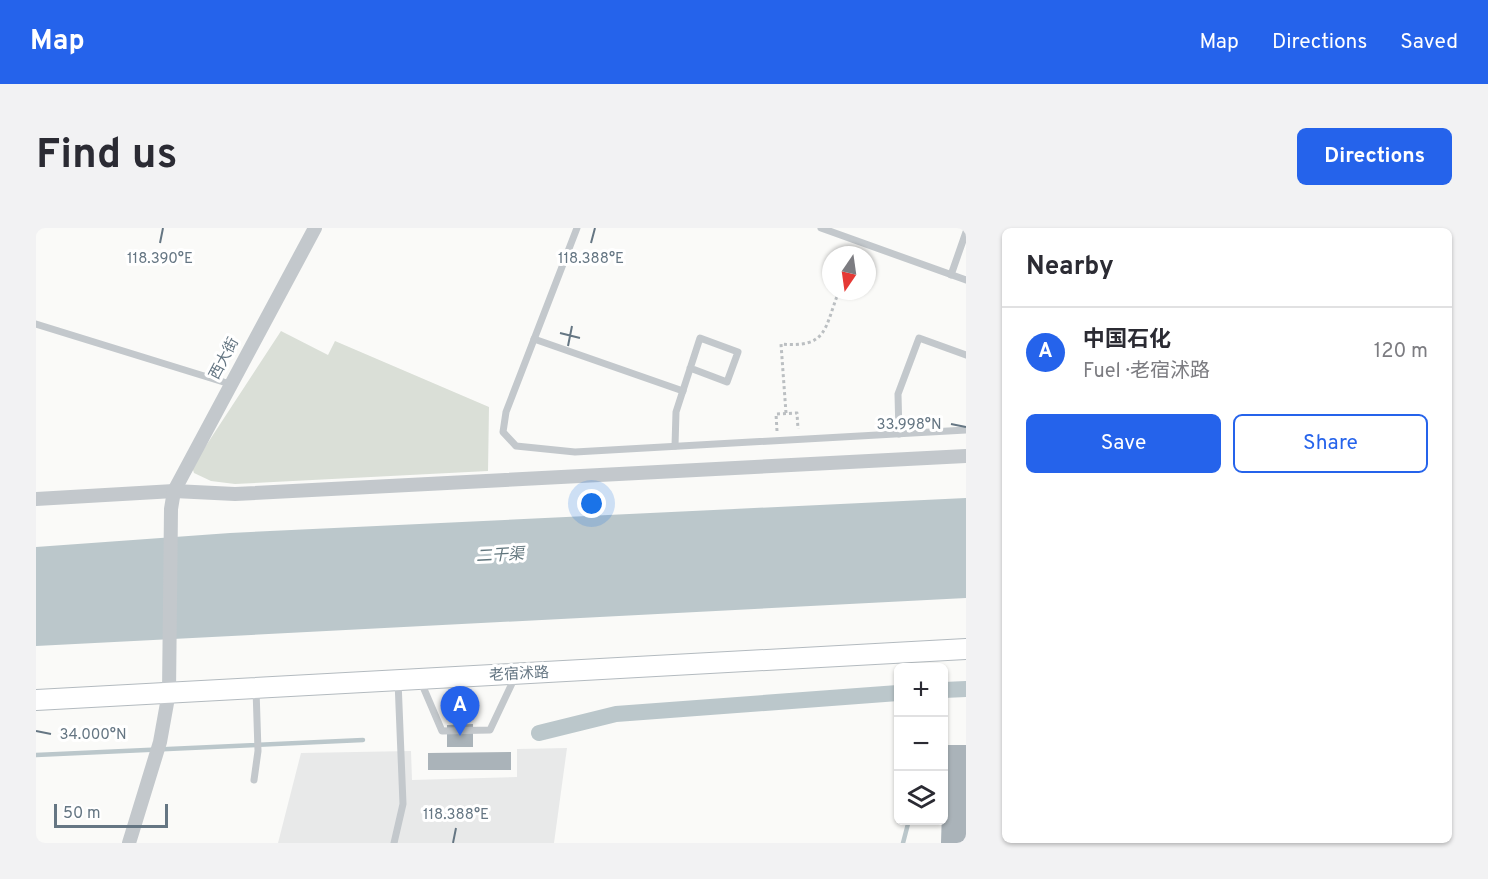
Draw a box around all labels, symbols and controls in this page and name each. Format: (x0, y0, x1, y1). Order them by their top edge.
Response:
text: Map (30, 24, 85, 60)
text: Map (1199, 29, 1239, 56)
text: Directions (1272, 29, 1367, 56)
text: Saved (1400, 29, 1458, 56)
button: Directions (1297, 128, 1452, 185)
text: Find us (36, 130, 177, 183)
north arrow (822, 246, 876, 300)
text: 118.390°E (127, 250, 193, 269)
text: 118.388°E (558, 250, 624, 269)
text: Nearby (1026, 251, 1114, 284)
text: 中国石化 (1083, 327, 1171, 354)
street label: 西大街 (206, 335, 244, 383)
text: A (1038, 339, 1053, 365)
text: 120 m (1374, 339, 1428, 365)
text: Fuel · 老宿沭路 (1083, 359, 1210, 385)
button: Save (1026, 414, 1221, 473)
button: Share (1233, 414, 1428, 473)
text: 33.998°N (876, 416, 942, 435)
your location (577, 489, 606, 518)
water label: 二干渠 (476, 545, 526, 567)
map controls (894, 663, 948, 825)
button: + (894, 663, 948, 717)
street label: 老宿沭路 (489, 664, 549, 686)
pin: A (440, 686, 480, 736)
button: − (894, 717, 948, 771)
text: 34.000°N (59, 726, 127, 745)
button: layers (894, 771, 948, 825)
scale bar (54, 801, 168, 828)
text: 50 m (63, 804, 101, 824)
text: 118.388°E (423, 806, 489, 825)

